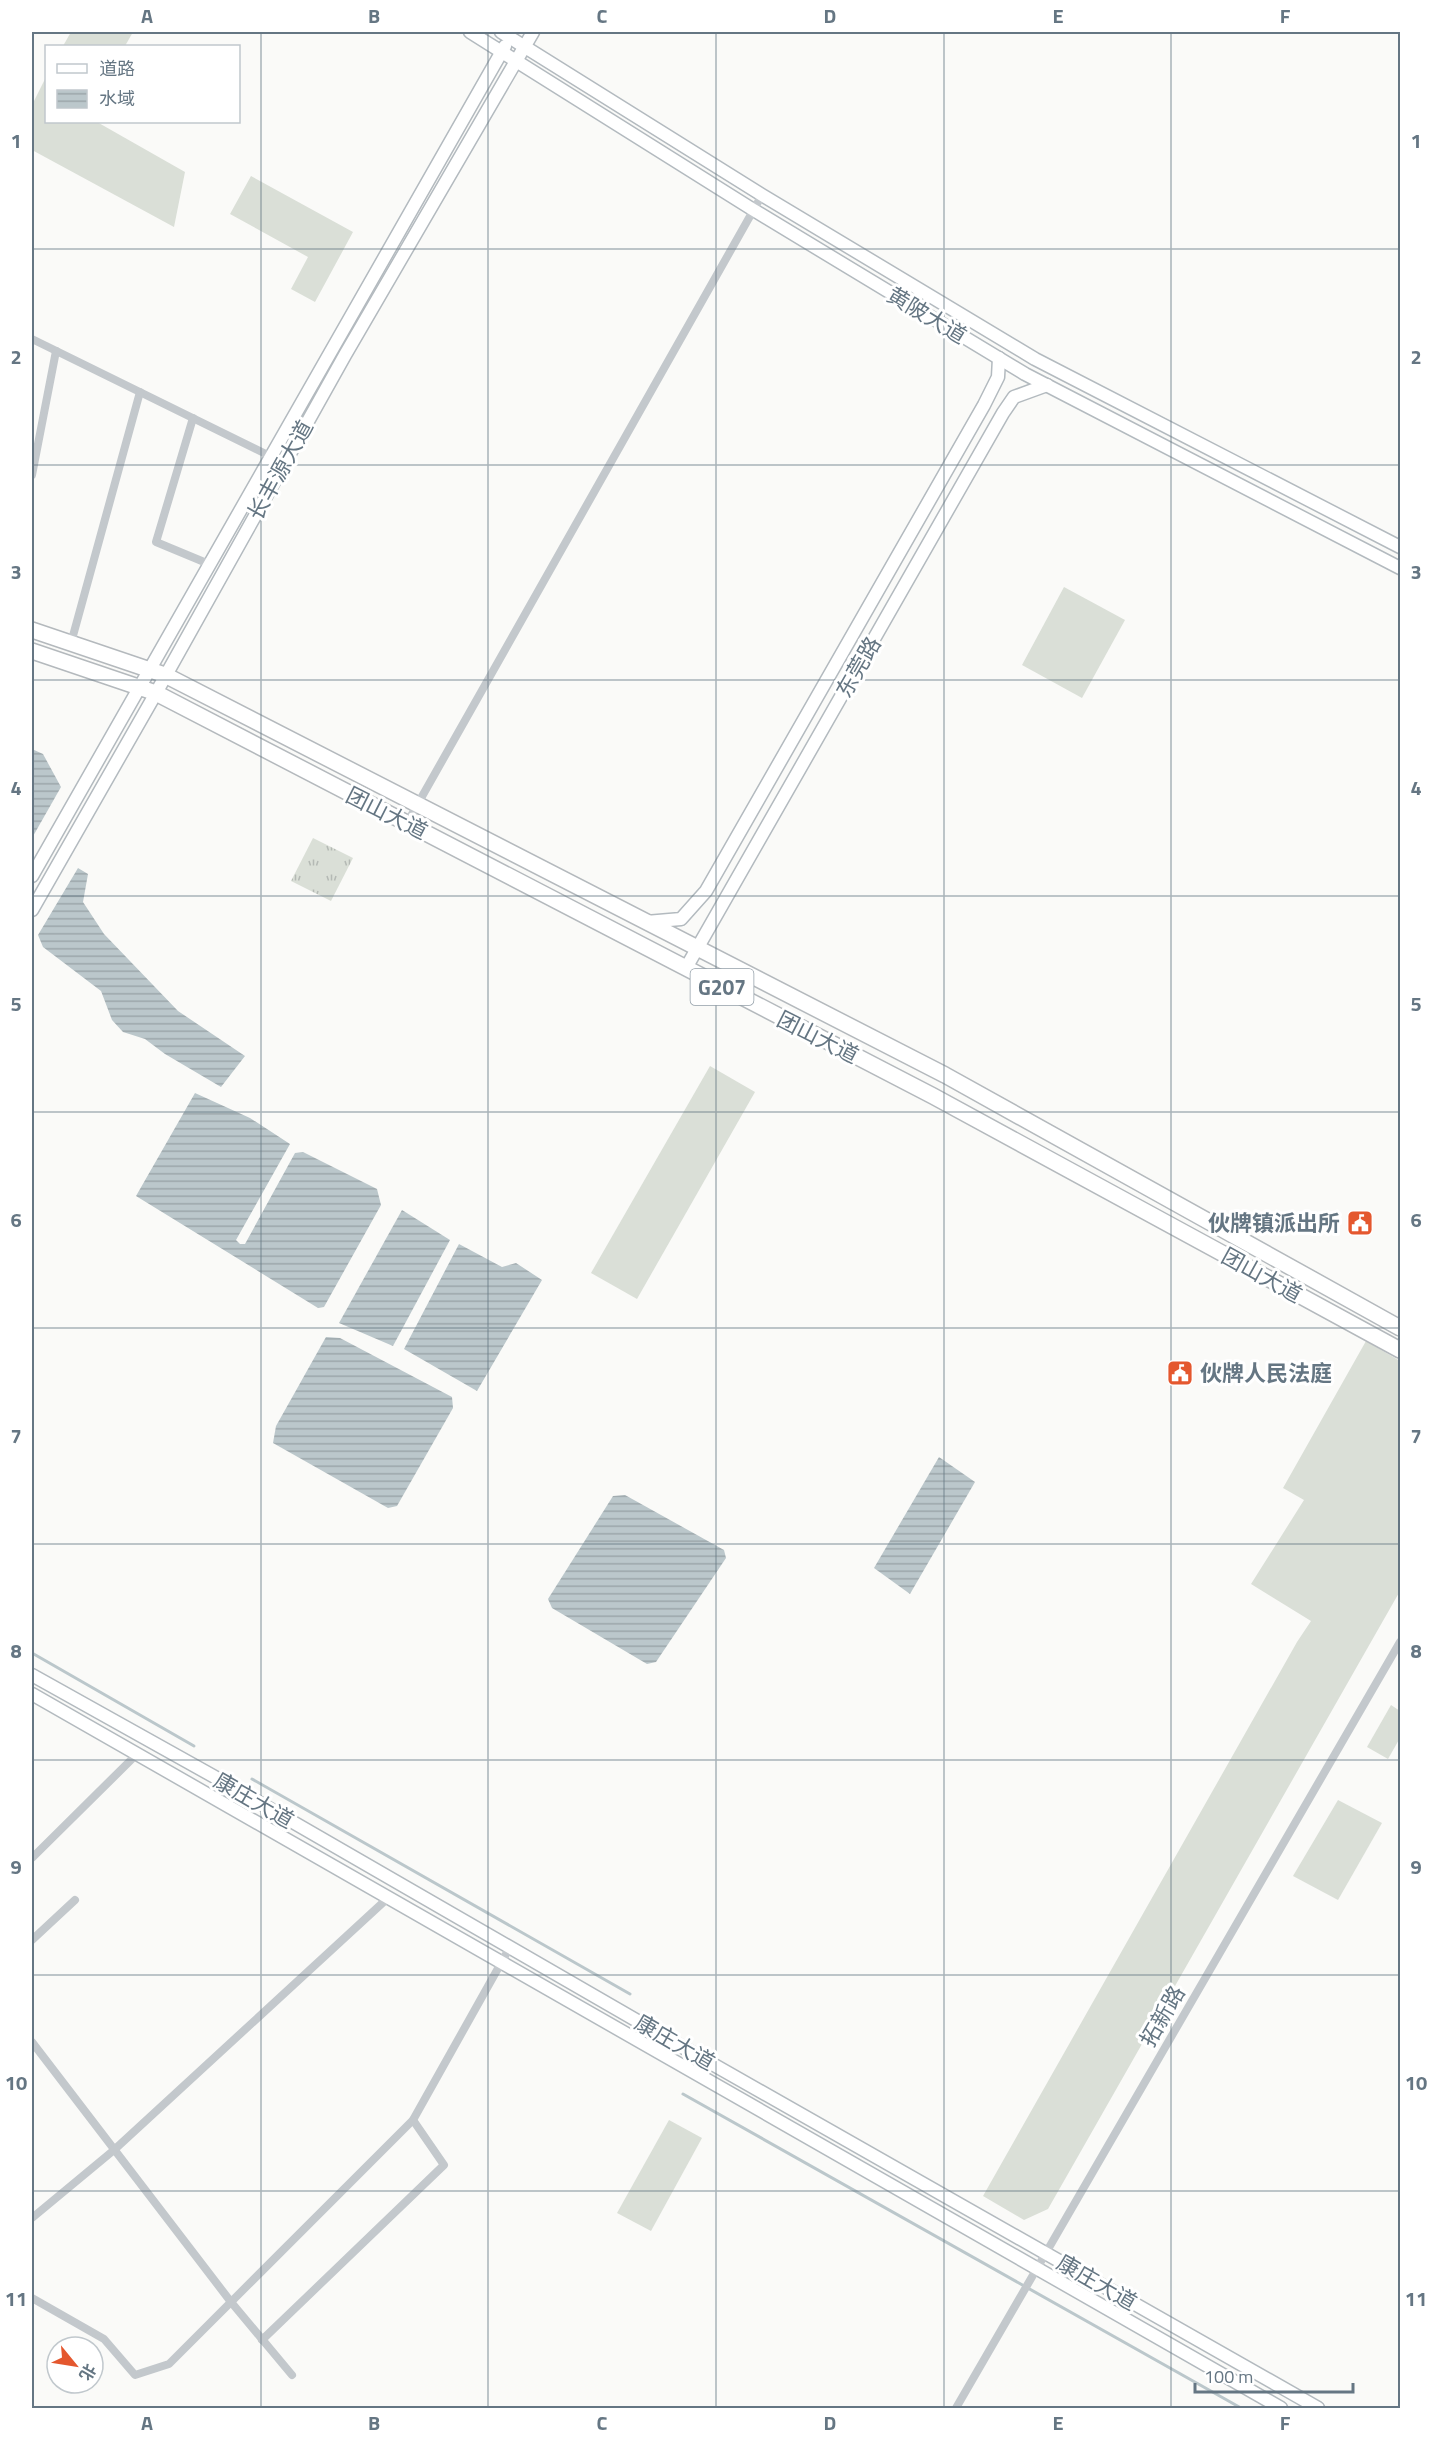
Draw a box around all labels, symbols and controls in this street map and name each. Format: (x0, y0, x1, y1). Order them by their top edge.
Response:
text: A (141, 0, 153, 31)
text: B (368, 0, 380, 31)
text: C (597, 0, 608, 31)
text: D (824, 0, 836, 31)
text: E (1052, 0, 1064, 31)
text: F (1280, 0, 1291, 31)
legend (45, 45, 240, 123)
text: 道路 (99, 55, 135, 82)
text: 水域 (99, 85, 135, 112)
text: 1 (10, 125, 22, 156)
text: 1 (1410, 125, 1422, 156)
street label: 黄陂大道 (881, 278, 973, 352)
text: 2 (10, 341, 22, 372)
text: 2 (1410, 341, 1422, 372)
street label: 长丰源大道 (238, 414, 322, 526)
text: 3 (10, 556, 22, 587)
text: 3 (1410, 556, 1422, 587)
street label: 东莞路 (827, 630, 889, 704)
text: 4 (10, 772, 22, 803)
text: 4 (1410, 772, 1422, 803)
street label: 团山大道 (340, 778, 434, 848)
road number: G207 (690, 969, 754, 1005)
text: 5 (10, 988, 22, 1019)
text: 5 (1410, 988, 1422, 1019)
street label: 团山大道 (771, 1002, 865, 1072)
text: 6 (10, 1204, 22, 1235)
text: 6 (1410, 1204, 1422, 1235)
place label: 伙牌镇派出所 (1208, 1206, 1340, 1240)
public building icon: 伙牌镇派出所 (1345, 1208, 1375, 1238)
street label: 团山大道 (1215, 1239, 1309, 1311)
place label: 伙牌人民法庭 (1200, 1356, 1332, 1390)
public building icon: 伙牌人民法庭 (1165, 1358, 1195, 1388)
text: 7 (10, 1420, 22, 1451)
text: 7 (1410, 1420, 1422, 1451)
text: 8 (10, 1635, 22, 1666)
text: 8 (1410, 1635, 1422, 1666)
street label: 康庄大道 (207, 1763, 301, 1837)
text: 9 (10, 1851, 22, 1882)
text: 9 (1410, 1851, 1422, 1882)
street label: 拓新路 (1131, 1979, 1193, 2053)
street label: 康庄大道 (628, 2005, 722, 2079)
text: 10 (5, 2067, 27, 2098)
text: 10 (1405, 2067, 1427, 2098)
street label: 康庄大道 (1050, 2245, 1144, 2319)
text: 11 (5, 2283, 27, 2314)
text: 11 (1405, 2283, 1427, 2314)
north arrow (45, 2335, 105, 2395)
scale bar (1195, 2356, 1352, 2394)
text: 北 (74, 2360, 102, 2385)
text: 100 m (1204, 2363, 1253, 2390)
text: A (141, 2407, 153, 2438)
text: B (368, 2407, 380, 2438)
text: C (597, 2407, 608, 2438)
text: D (824, 2407, 836, 2438)
text: E (1052, 2407, 1064, 2438)
text: F (1280, 2407, 1291, 2438)

